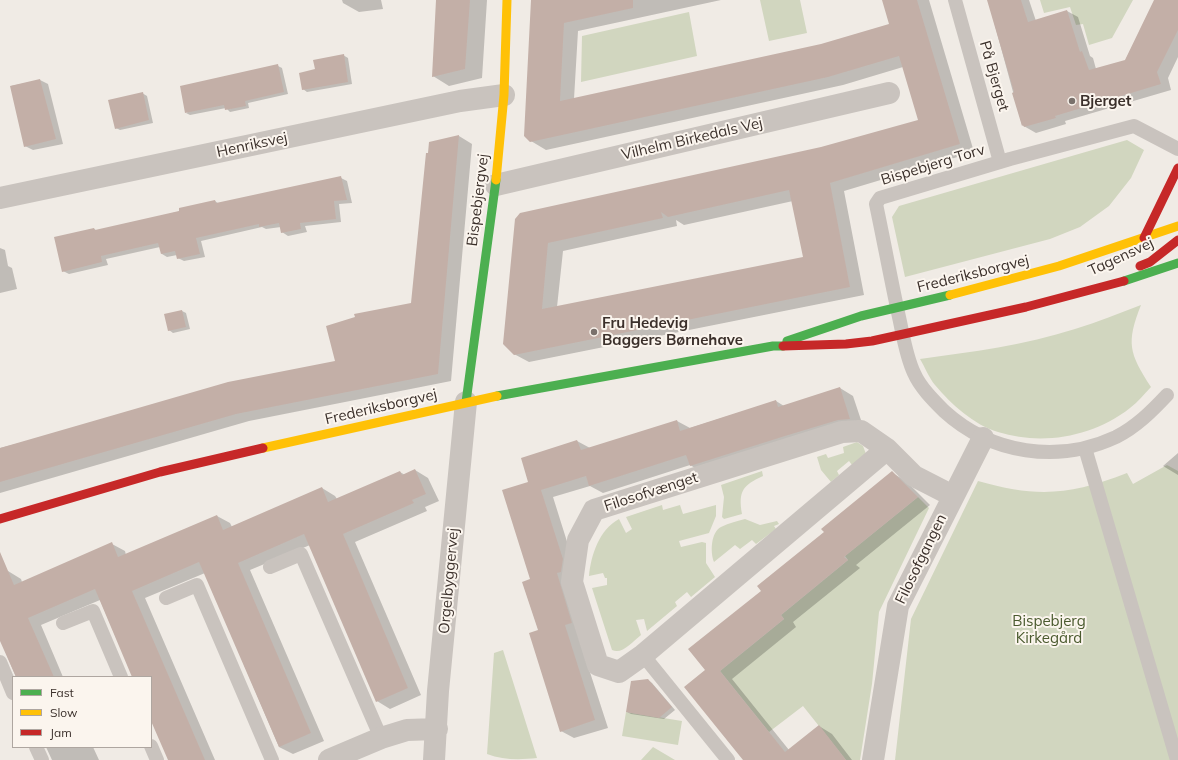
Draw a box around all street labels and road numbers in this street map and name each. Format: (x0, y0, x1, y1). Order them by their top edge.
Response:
street label: På Bjerget (975, 39, 1013, 113)
street label: Vilhelm Birkedals Vej (620, 114, 764, 164)
street label: Henriksvej (215, 129, 289, 161)
street label: Bispebjerg Torv (879, 141, 987, 189)
street label: Bispebjergvej (463, 153, 493, 247)
street label: Tagensvej (1086, 234, 1156, 280)
street label: Frederiksborgvej (915, 251, 1031, 297)
street label: Frederiksborgvej (323, 385, 439, 429)
street label: Filosofvænget (602, 468, 700, 516)
street label: Filosofgangen (891, 511, 951, 607)
street label: Orgelbyggervej (435, 527, 463, 635)

